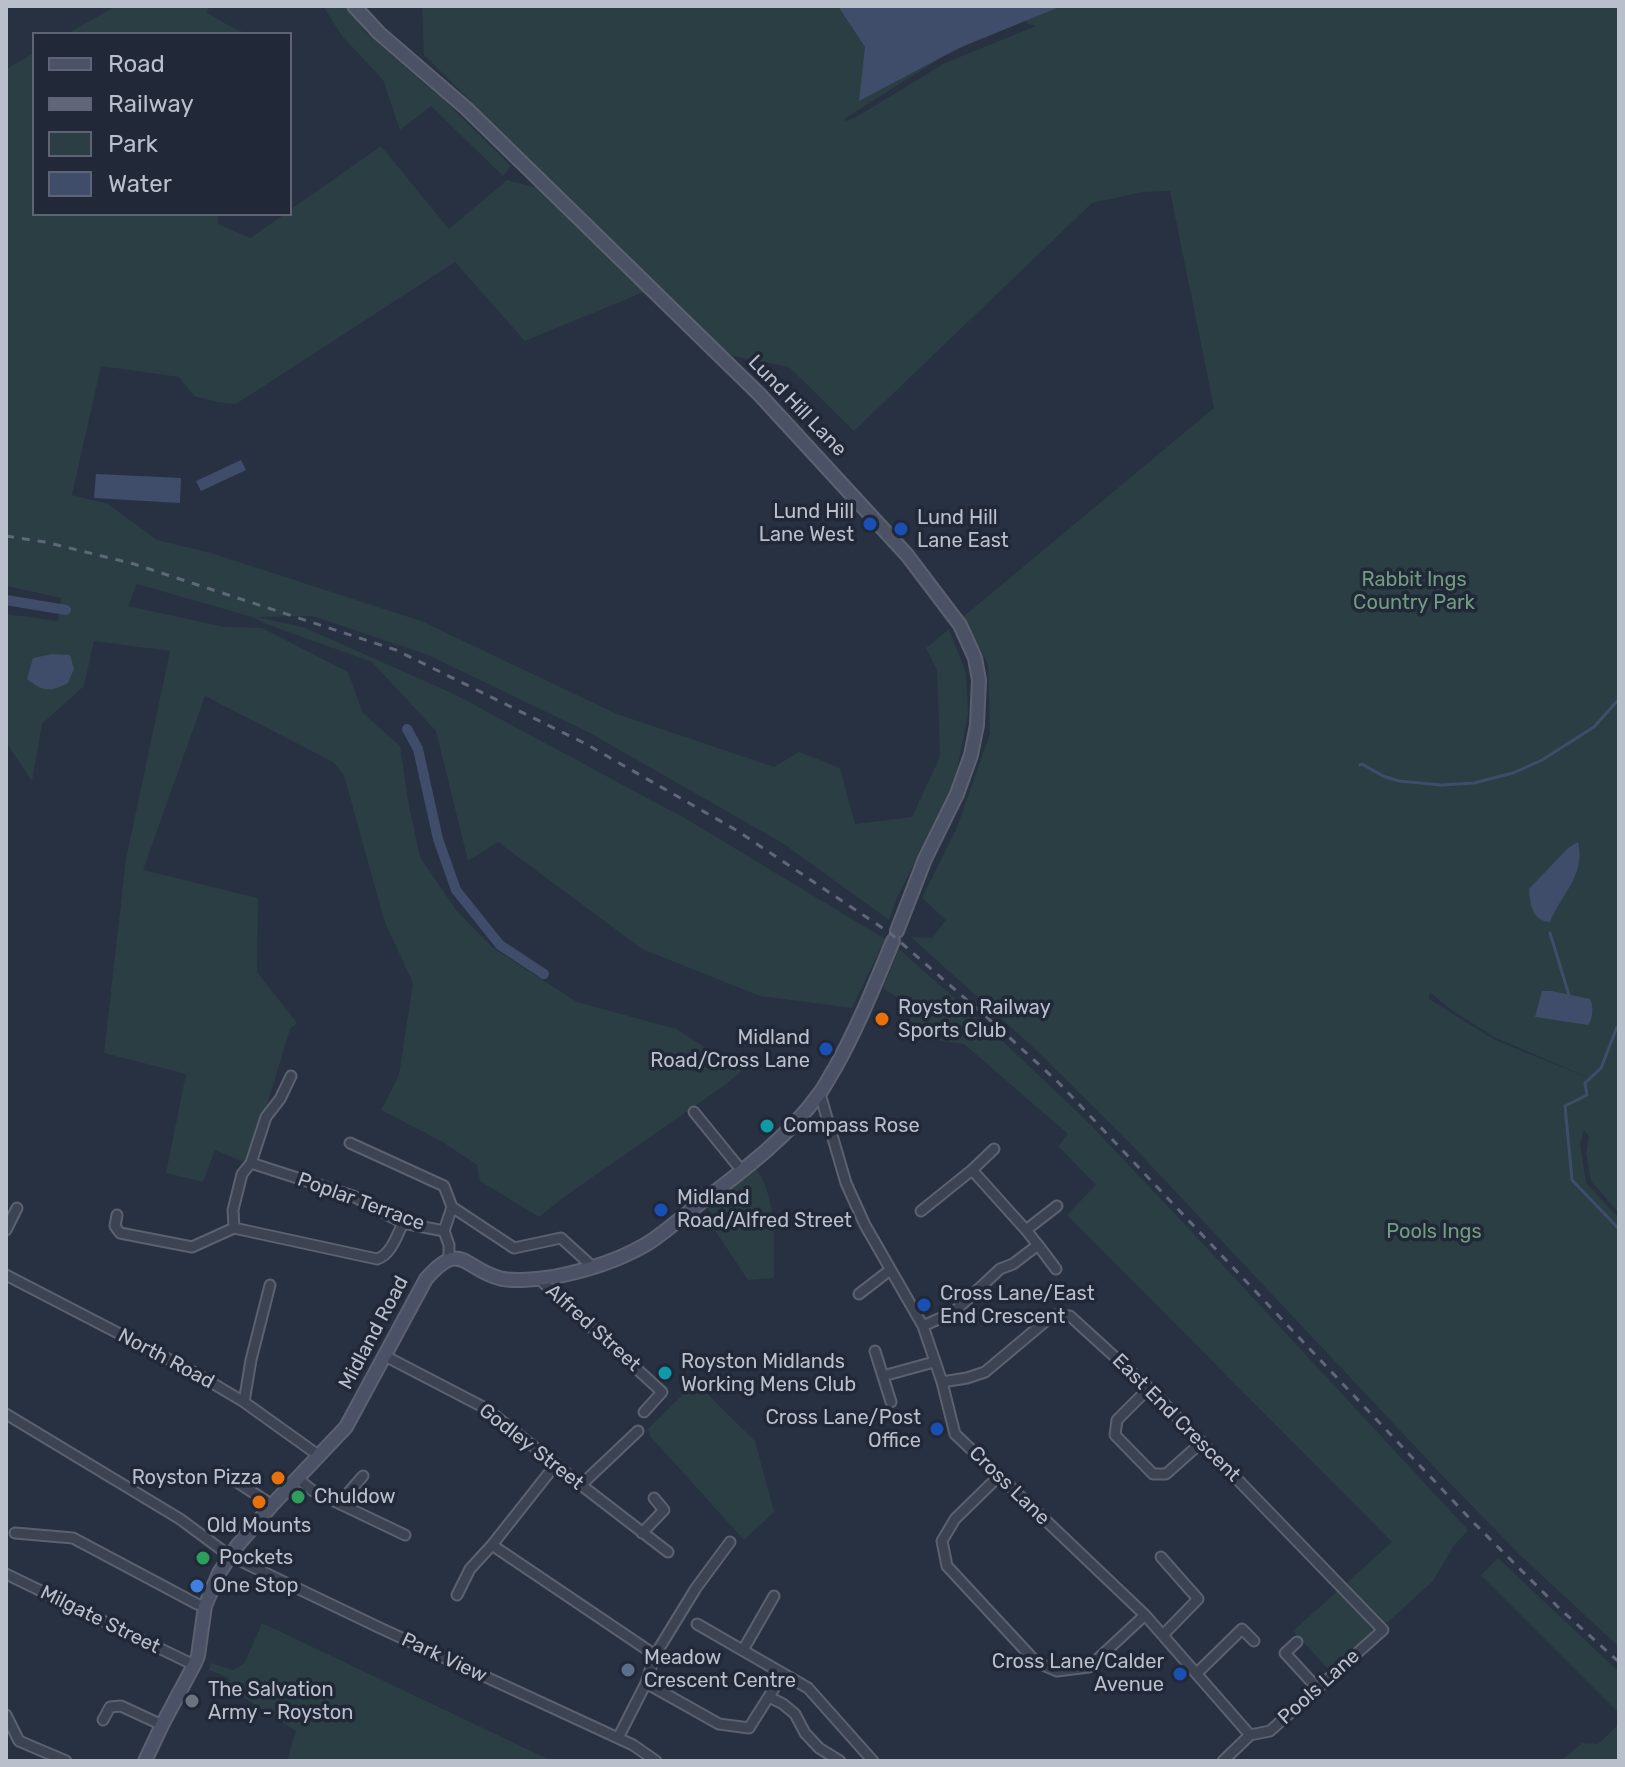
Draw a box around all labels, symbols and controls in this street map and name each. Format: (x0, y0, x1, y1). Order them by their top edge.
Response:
legend (32, 32, 292, 216)
text: Road (108, 50, 165, 78)
text: Railway (108, 90, 194, 118)
text: Park (108, 130, 158, 158)
text: Water (108, 170, 172, 198)
street label: Lund Hill Lane (743, 350, 851, 462)
place label: Lund Hill Lane West (759, 500, 854, 547)
place label: Lund Hill Lane East (917, 506, 1009, 553)
marker: Lund Hill Lane West (861, 515, 879, 533)
marker: Lund Hill Lane East (892, 520, 910, 538)
park label: Rabbit Ings Country Park (1353, 568, 1475, 615)
place label: Royston Railway Sports Club (898, 996, 1051, 1043)
marker: Royston Railway Sports Club (873, 1010, 891, 1028)
place label: Midland Road/Cross Lane (650, 1026, 810, 1073)
marker: Midland Road/Cross Lane (817, 1040, 835, 1058)
place label: Compass Rose (783, 1114, 920, 1138)
marker: Compass Rose (758, 1117, 776, 1135)
street label: Poplar Terrace (294, 1168, 428, 1236)
place label: Midland Road/Alfred Street (677, 1186, 852, 1233)
marker: Midland Road/Alfred Street (652, 1201, 670, 1219)
park label: Pools Ings (1386, 1220, 1482, 1244)
street label: Midland Road (334, 1272, 414, 1394)
street label: Alfred Street (541, 1279, 645, 1377)
place label: Cross Lane/East End Crescent (940, 1282, 1095, 1329)
marker: Cross Lane/East End Crescent (915, 1296, 933, 1314)
street label: North Road (114, 1324, 218, 1394)
street label: East End Crescent (1107, 1349, 1245, 1487)
place label: Royston Midlands Working Mens Club (681, 1350, 856, 1397)
marker: Royston Midlands Working Mens Club (656, 1364, 674, 1382)
street label: Godley Street (474, 1399, 588, 1495)
place label: Cross Lane/Post Office (765, 1406, 921, 1453)
marker: Cross Lane/Post Office (928, 1420, 946, 1438)
street label: Cross Lane (964, 1442, 1054, 1530)
place label: Royston Pizza (132, 1466, 262, 1490)
marker: Royston Pizza (269, 1469, 287, 1487)
place label: Chuldow (314, 1485, 396, 1509)
marker: Chuldow (289, 1488, 307, 1506)
marker: Old Mounts (250, 1493, 268, 1511)
place label: Old Mounts (207, 1514, 311, 1538)
place label: Pockets (219, 1546, 293, 1570)
marker: Pockets (194, 1549, 212, 1567)
place label: One Stop (213, 1574, 298, 1598)
marker: One Stop (188, 1577, 206, 1595)
street label: Milgate Street (36, 1581, 164, 1659)
street label: Park View (398, 1628, 490, 1688)
street label: Pools Lane (1273, 1644, 1365, 1730)
place label: Meadow Crescent Centre (644, 1646, 796, 1693)
place label: Cross Lane/Calder Avenue (992, 1650, 1164, 1697)
marker: Meadow Crescent Centre (619, 1661, 637, 1679)
marker: Cross Lane/Calder Avenue (1171, 1665, 1189, 1683)
place label: The Salvation Army - Royston (208, 1678, 353, 1725)
marker: The Salvation Army - Royston (183, 1692, 201, 1710)

